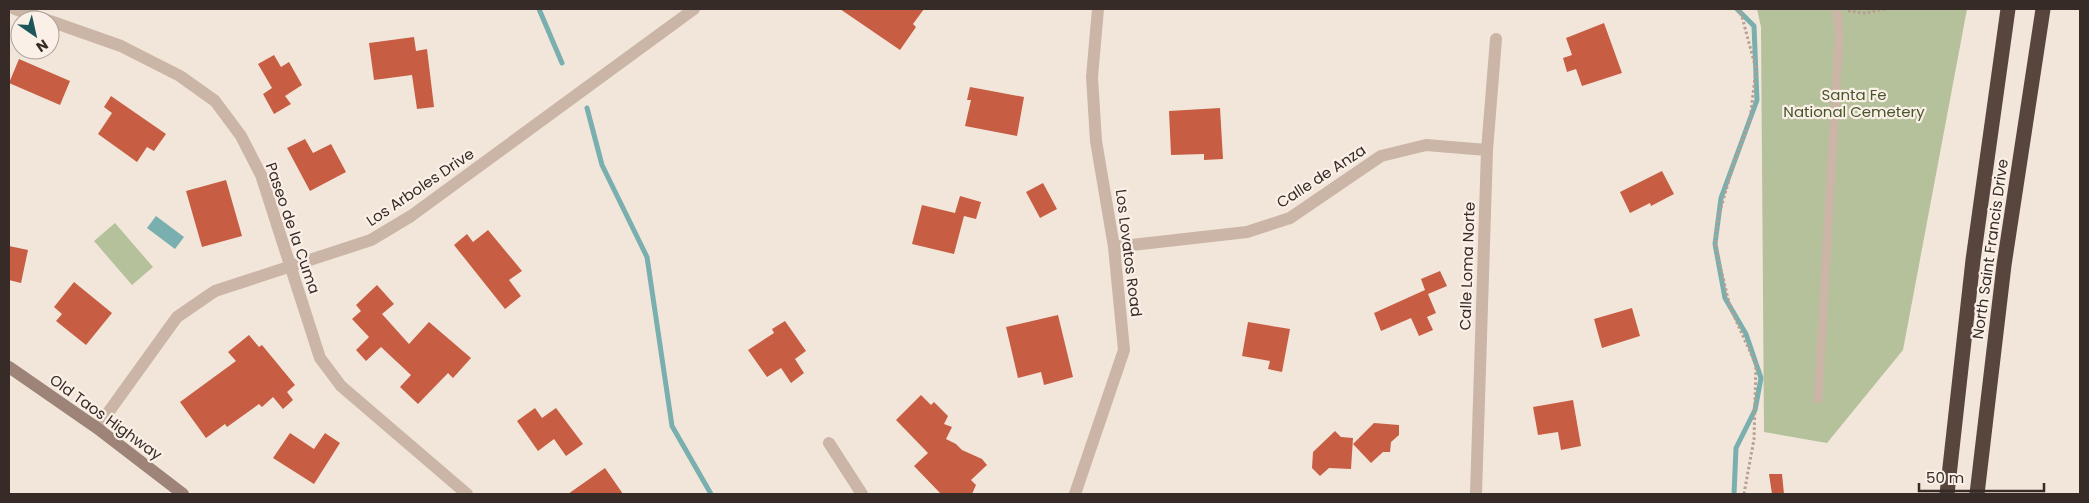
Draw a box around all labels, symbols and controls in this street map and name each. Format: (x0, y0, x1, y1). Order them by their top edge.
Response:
north arrow (10, 10, 60, 60)
text: N (32, 35, 52, 57)
park label: Santa Fe National Cemetery (1783, 84, 1925, 122)
street label: Calle de Anza (1272, 139, 1370, 213)
street label: Los Arboles Drive (362, 143, 478, 231)
street label: North Saint Francis Drive (1967, 158, 2013, 340)
street label: Paseo de la Cuma (261, 160, 325, 296)
street label: Los Lovatos Road (1111, 188, 1147, 318)
street label: Calle Loma Norte (1454, 201, 1480, 331)
street label: Old Taos Highway (46, 369, 167, 465)
scale bar (1919, 460, 2044, 492)
text: 50 m (1926, 467, 1964, 488)

